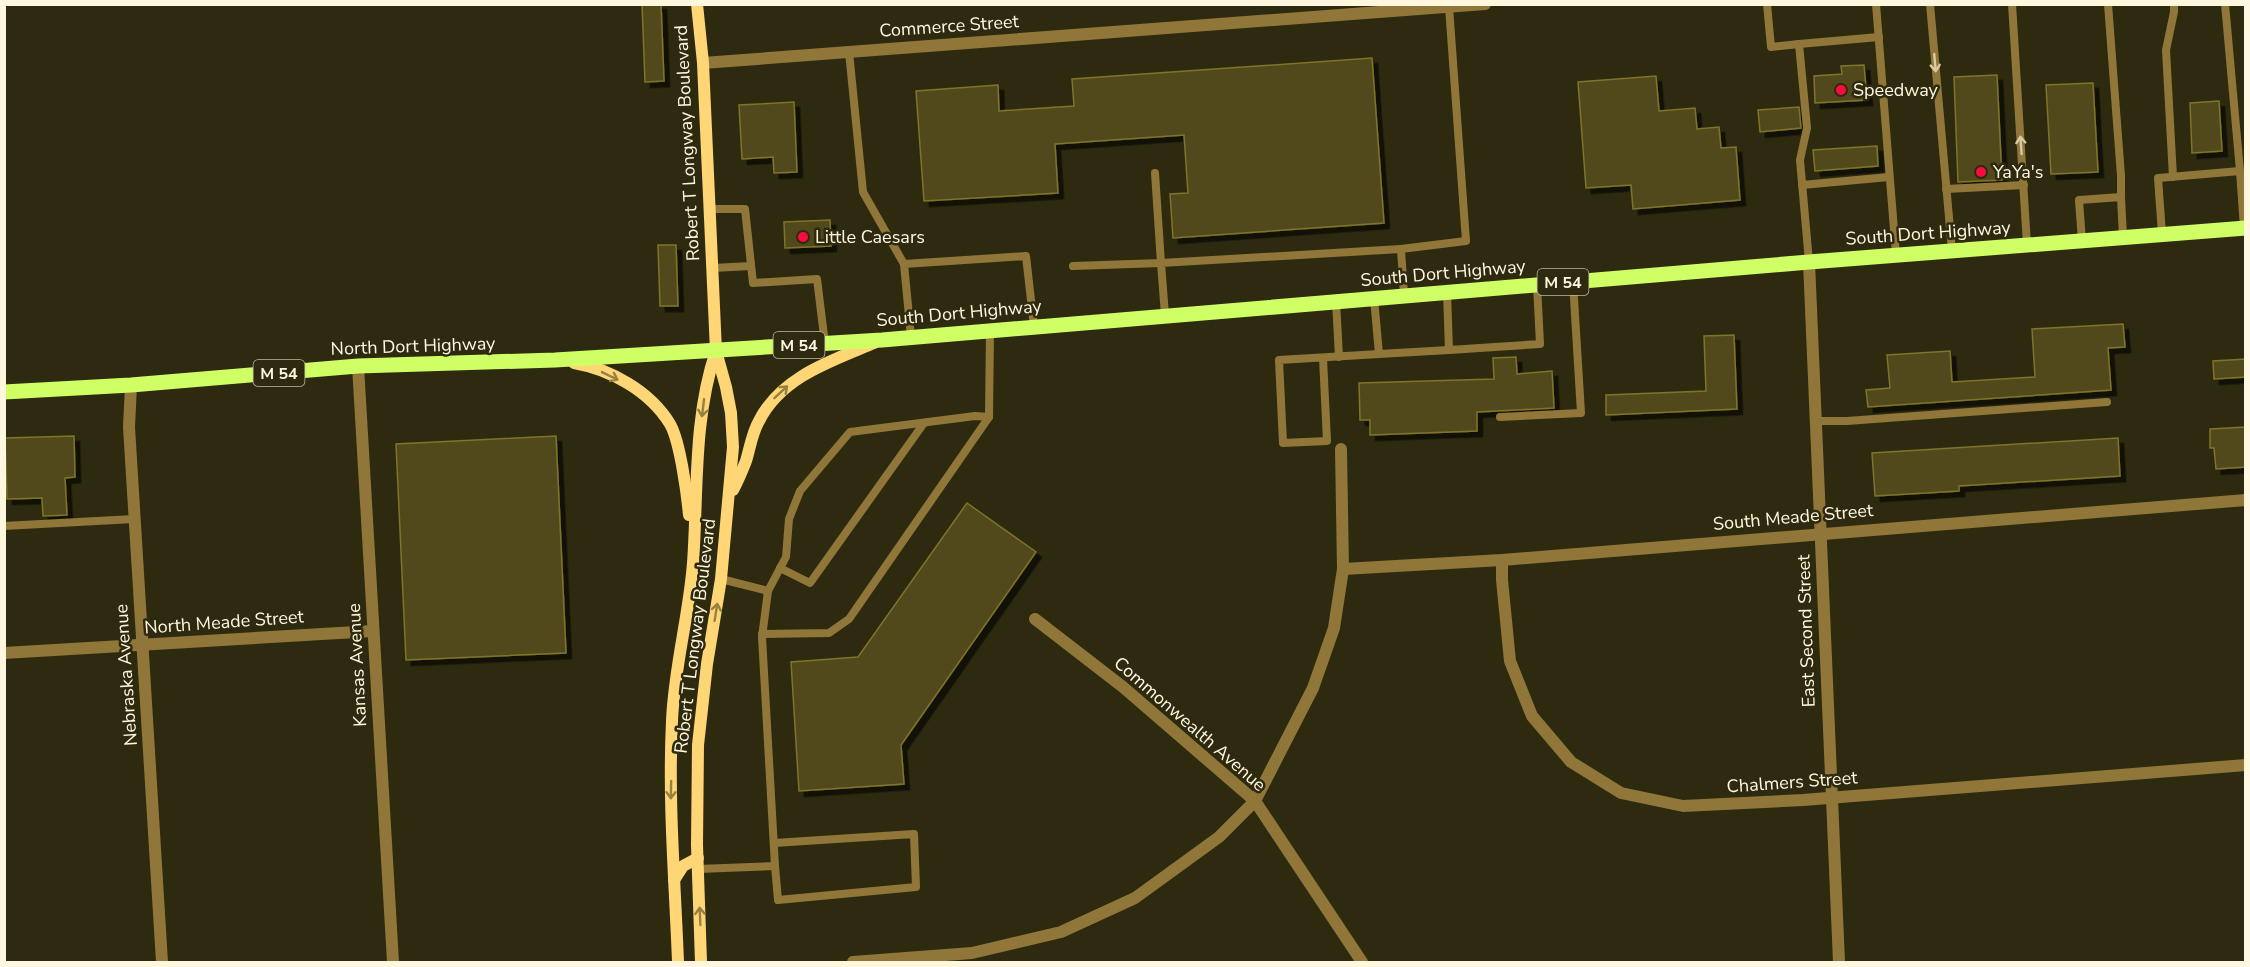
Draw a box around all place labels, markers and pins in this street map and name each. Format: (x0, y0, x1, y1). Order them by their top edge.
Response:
place label: Speedway (1853, 78, 1939, 102)
marker: Speedway (1834, 83, 1848, 97)
place label: YaYa's (1992, 160, 2043, 184)
marker: YaYa's (1974, 165, 1988, 179)
place label: Little Caesars (815, 225, 925, 249)
marker: Little Caesars (796, 230, 810, 244)

